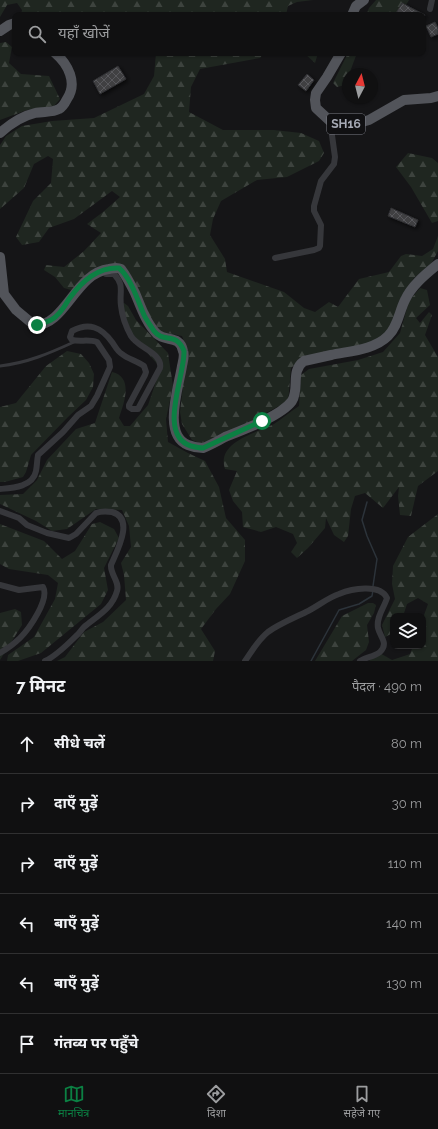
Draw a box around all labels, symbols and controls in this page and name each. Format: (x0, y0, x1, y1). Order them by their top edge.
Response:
search box (12, 12, 426, 56)
icon: search (26, 23, 48, 45)
text: यहाँ खोजें (58, 24, 110, 42)
north arrow (342, 68, 378, 104)
road number: SH16 (327, 114, 365, 134)
route end (28, 316, 46, 334)
route start (253, 412, 271, 430)
map controls (390, 613, 426, 649)
button: layers (390, 613, 426, 649)
text: 7 मिनट (16, 676, 65, 696)
text: पैदल · 490 m (352, 679, 422, 694)
icon: ahead (16, 733, 38, 755)
text: सीधे चलें (54, 734, 105, 752)
text: 80 m (391, 736, 422, 751)
icon: right (16, 793, 38, 815)
text: दाएँ मुड़ें (54, 794, 98, 812)
text: 30 m (392, 796, 422, 811)
icon: right (16, 853, 38, 875)
text: दाएँ मुड़ें (54, 854, 98, 872)
text: 110 m (388, 856, 422, 871)
icon: left (16, 913, 38, 935)
text: बाएँ मुड़ें (54, 914, 99, 932)
text: 140 m (386, 916, 422, 931)
icon: left (16, 973, 38, 995)
text: बाएँ मुड़ें (54, 974, 99, 992)
text: 130 m (386, 976, 422, 991)
icon: arrive (16, 1033, 38, 1055)
text: गंतव्य पर पहुँचे (54, 1034, 138, 1052)
tab: मानचित्र (58, 1083, 89, 1121)
tab: दिशा (205, 1083, 227, 1121)
tab: सहेजे गए (343, 1083, 380, 1121)

